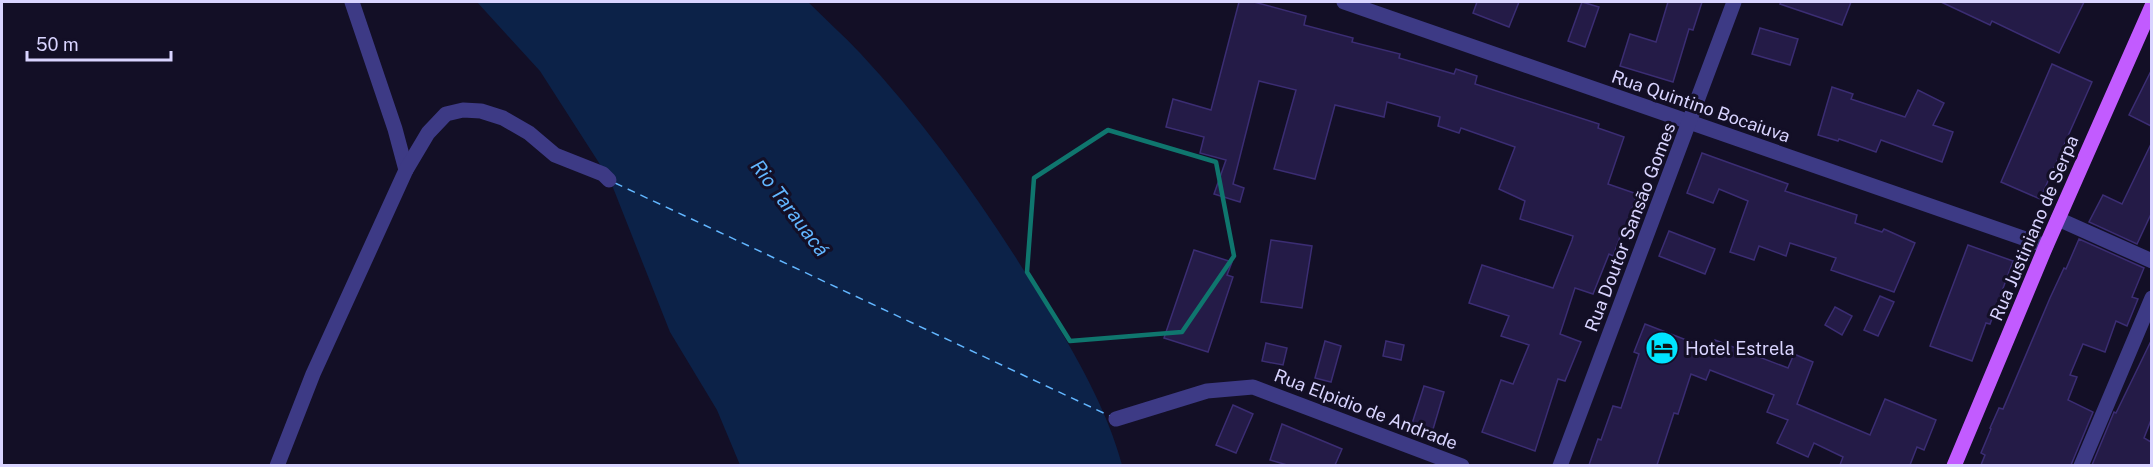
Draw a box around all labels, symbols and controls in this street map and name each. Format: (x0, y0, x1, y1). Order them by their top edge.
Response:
scale bar (27, 24, 171, 62)
text: 50 m (36, 34, 79, 55)
street label: Rua Quintino Bocaiuva (1609, 66, 1793, 146)
street label: Rua Doutor Sansão Gomes (1580, 120, 1680, 334)
street label: Rua Justiniano de Serpa (1985, 132, 2083, 324)
water label: Rio Tarauacá (746, 155, 834, 261)
hotel icon: Hotel Estrela (1644, 330, 1680, 366)
place label: Hotel Estrela (1685, 338, 1795, 359)
street label: Rua Elpidio de Andrade (1271, 364, 1461, 454)

